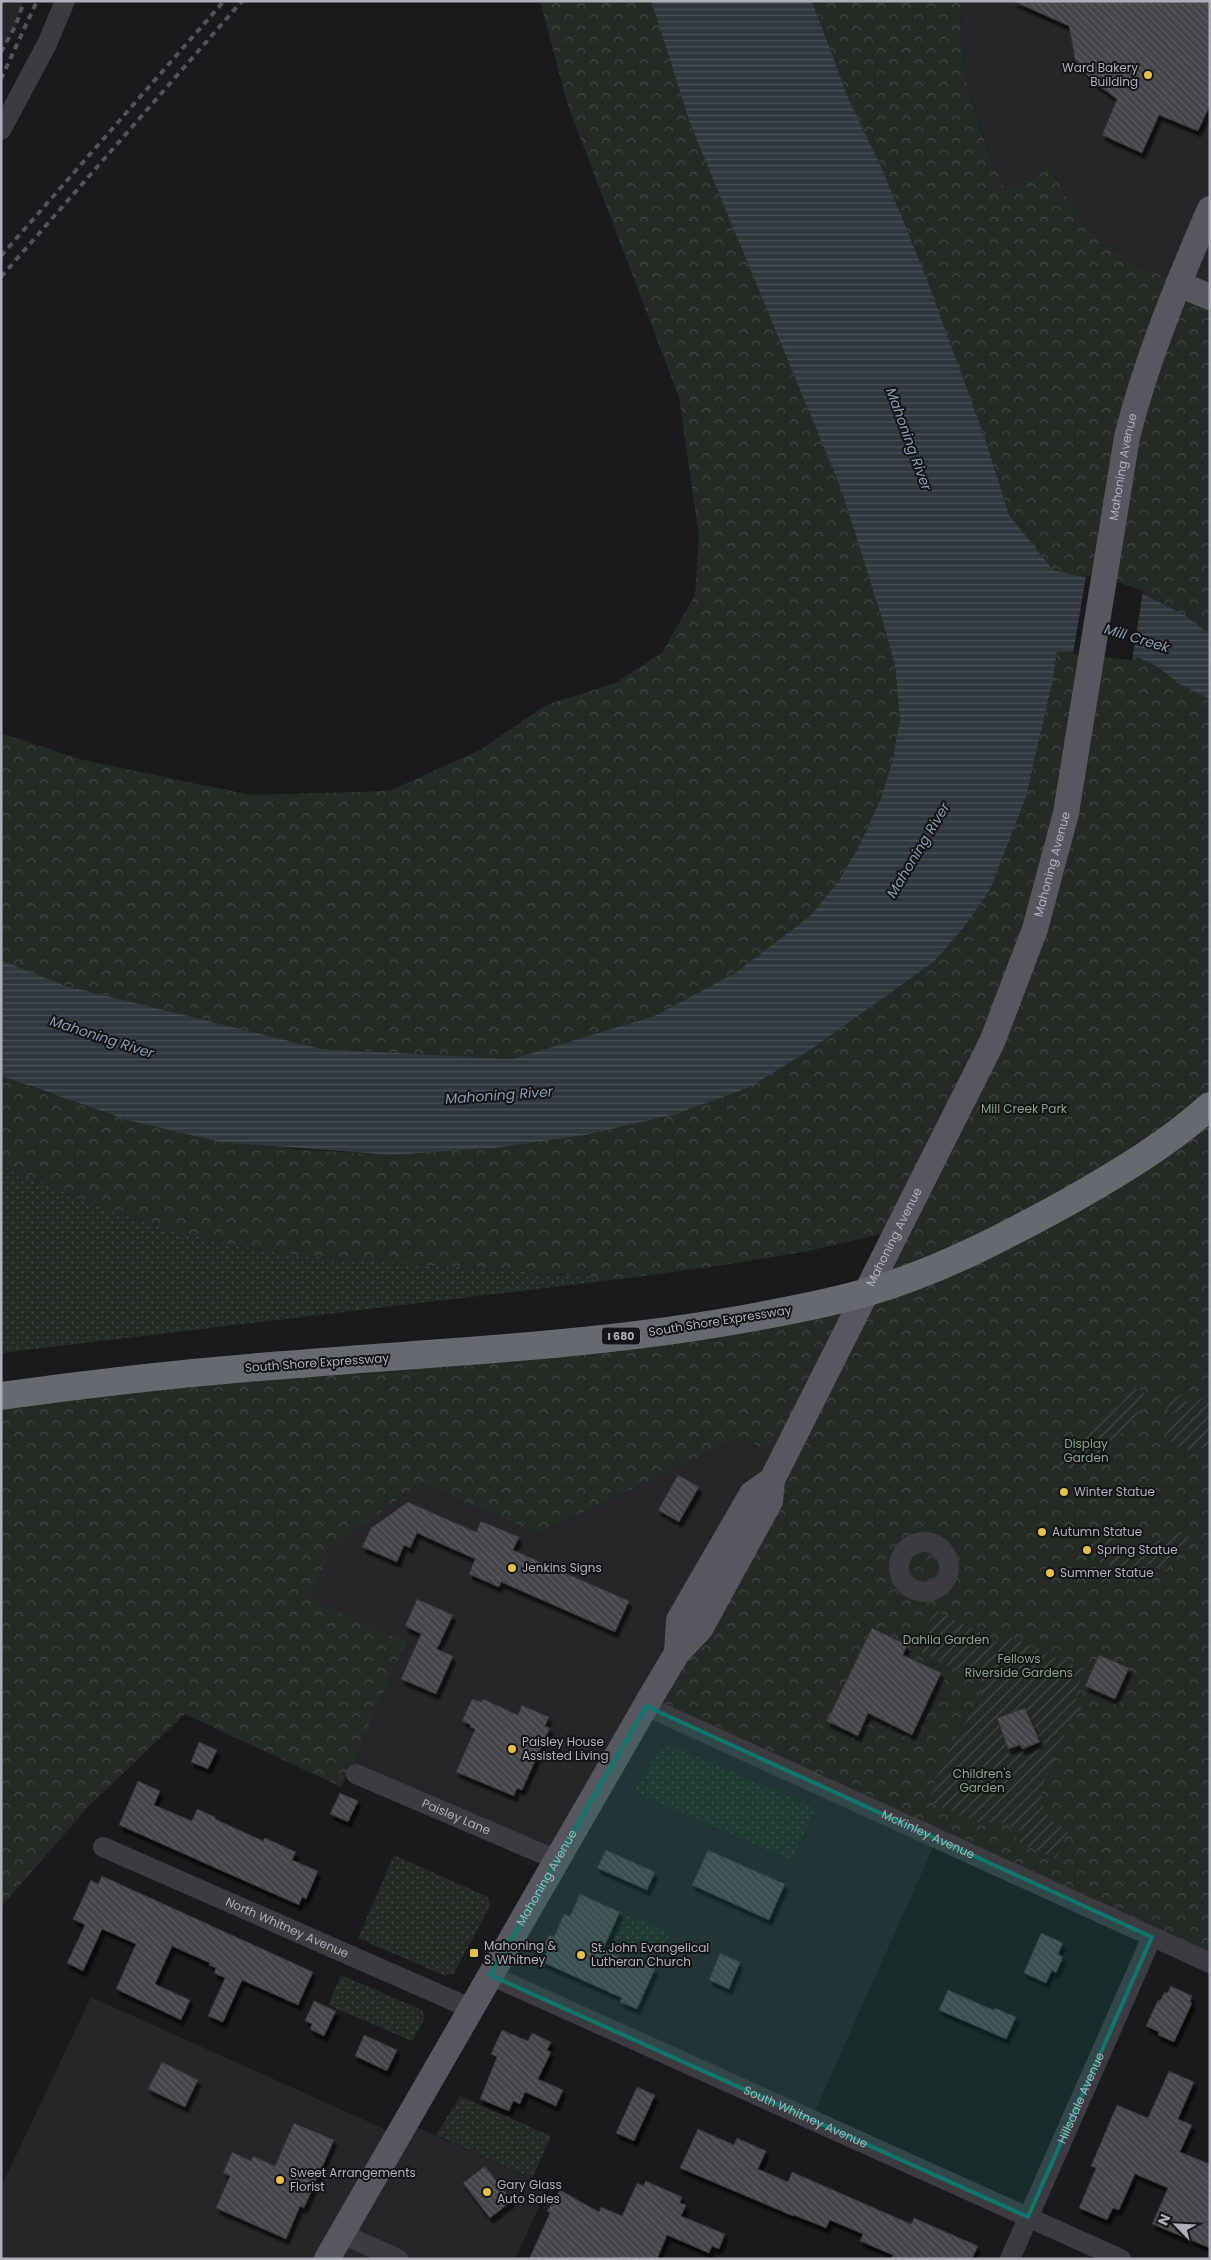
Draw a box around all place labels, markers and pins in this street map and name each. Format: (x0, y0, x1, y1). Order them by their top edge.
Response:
place label: Ward Bakery Building (1062, 59, 1138, 90)
marker: Ward Bakery Building (1142, 69, 1154, 81)
place label: Winter Statue (1074, 1483, 1155, 1500)
marker: Winter Statue (1058, 1486, 1070, 1498)
place label: Autumn Statue (1052, 1523, 1142, 1540)
marker: Autumn Statue (1036, 1526, 1048, 1538)
place label: Spring Statue (1097, 1541, 1178, 1558)
marker: Spring Statue (1081, 1544, 1093, 1556)
place label: Jenkins Signs (522, 1559, 602, 1576)
marker: Jenkins Signs (506, 1562, 518, 1574)
place label: Summer Statue (1060, 1564, 1154, 1581)
marker: Summer Statue (1044, 1567, 1056, 1579)
place label: Paisley House Assisted Living (522, 1733, 609, 1764)
marker: Paisley House Assisted Living (506, 1743, 518, 1755)
place label: Mahoning & S. Whitney (484, 1937, 556, 1968)
place label: St. John Evangelical Lutheran Church (591, 1939, 709, 1970)
marker: Mahoning & S. Whitney (468, 1947, 480, 1959)
marker: St. John Evangelical Lutheran Church (575, 1949, 587, 1961)
place label: Sweet Arrangements Florist (290, 2164, 416, 2195)
marker: Sweet Arrangements Florist (274, 2174, 286, 2186)
place label: Gary Glass Auto Sales (497, 2176, 562, 2207)
marker: Gary Glass Auto Sales (481, 2186, 493, 2198)

